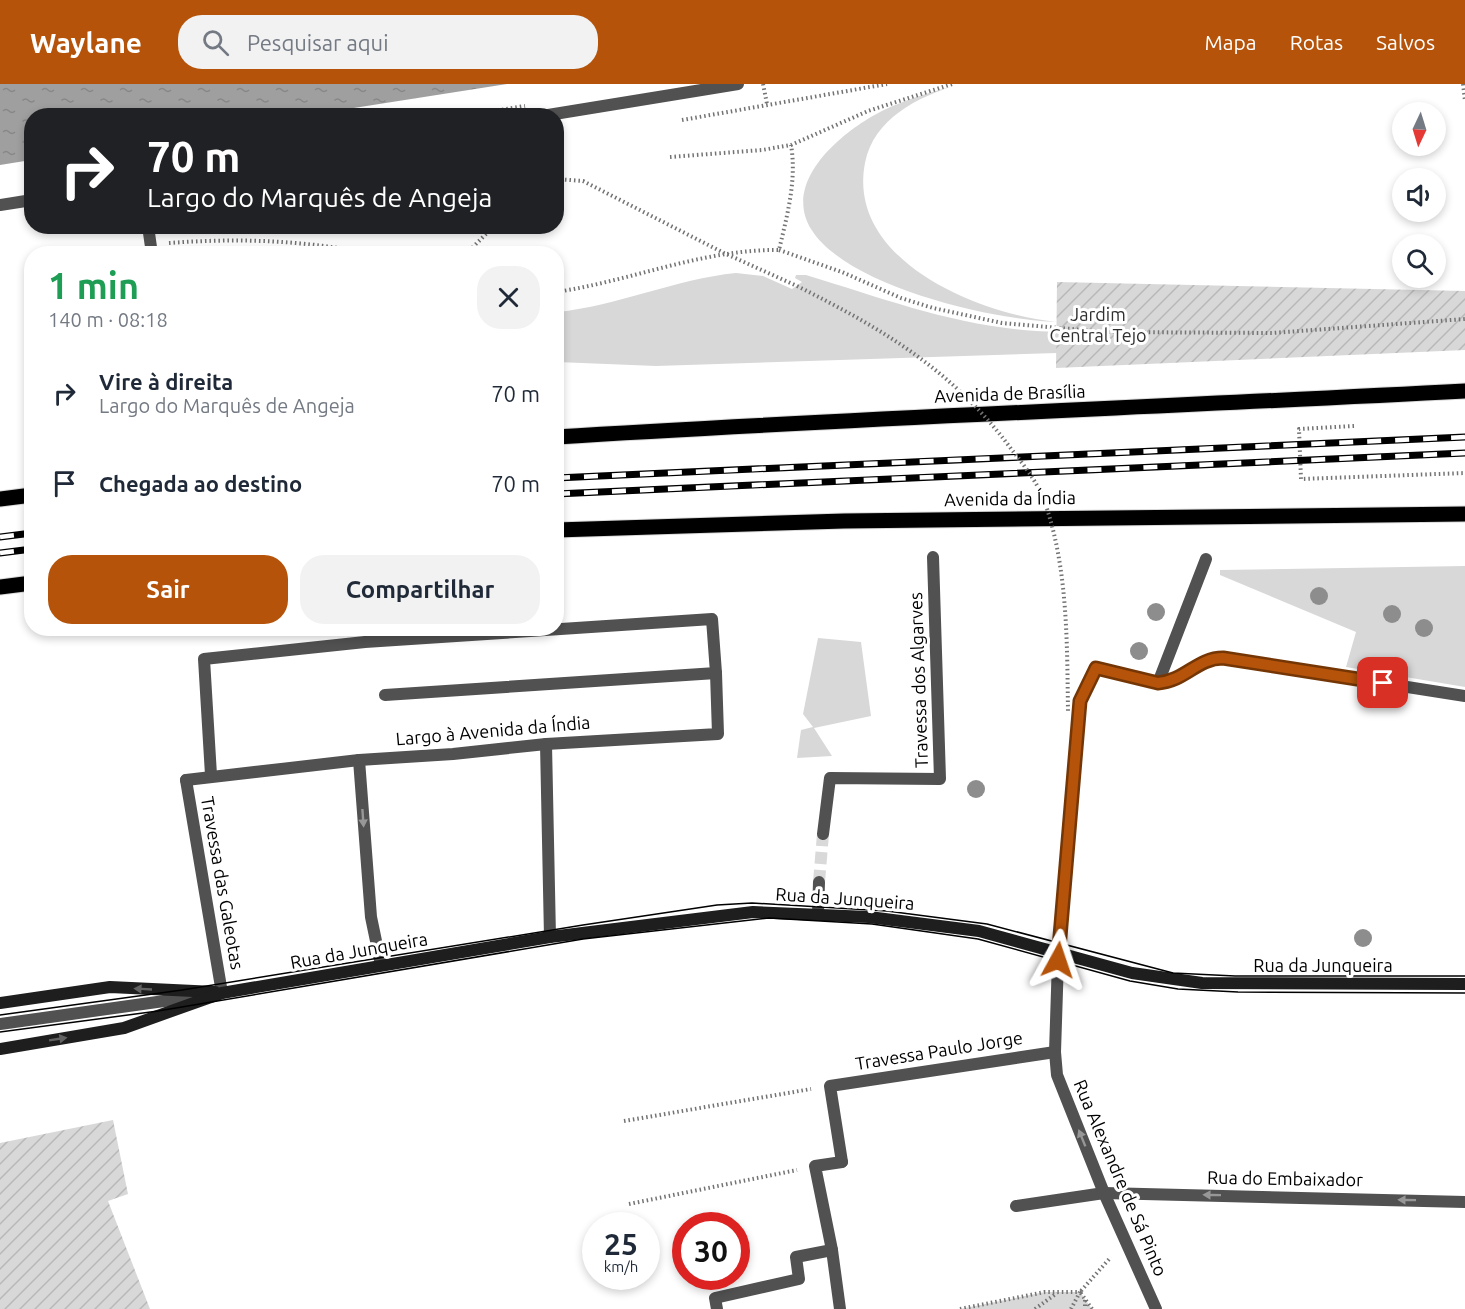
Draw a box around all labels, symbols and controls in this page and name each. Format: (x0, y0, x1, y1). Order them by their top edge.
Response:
search box (178, 15, 598, 69)
icon: search (199, 26, 232, 59)
text: Waylane (30, 27, 142, 58)
text: Pesquisar aqui (247, 30, 389, 55)
text: Mapa (1205, 30, 1257, 54)
text: Rotas (1290, 30, 1343, 54)
text: Salvos (1376, 30, 1435, 54)
north arrow (1392, 102, 1446, 156)
map controls (1392, 102, 1446, 288)
icon: right (48, 132, 126, 210)
text: 70 m (147, 133, 241, 180)
button: sound (1392, 168, 1446, 222)
text: Largo do Marquês de Angeja (147, 182, 492, 212)
button: search (1392, 234, 1446, 288)
text: 1 min (48, 265, 139, 306)
button: close (477, 266, 540, 329)
park label: Jardim Central Tejo (1049, 304, 1147, 345)
text: 140 m · 08:18 (48, 308, 168, 331)
text: Vire à direita (99, 369, 233, 394)
icon: right (48, 377, 81, 410)
street label: Avenida de Brasília (934, 380, 1086, 406)
text: 70 m (491, 381, 540, 406)
text: Largo do Marquês de Angeja (99, 394, 355, 417)
icon: arrive (48, 467, 81, 500)
text: Chegada ao destino (99, 471, 302, 496)
text: 70 m (491, 471, 540, 496)
street label: Avenida da Índia (944, 486, 1076, 509)
button: Sair (48, 555, 288, 624)
button: Compartilhar (300, 555, 540, 624)
street label: Travessa dos Algarves (905, 592, 931, 768)
pin (1357, 657, 1408, 708)
icon: arrive (1366, 666, 1399, 699)
street label: Largo à Avenida da Índia (395, 711, 591, 748)
street label: Travessa das Galeotas (198, 795, 248, 971)
one-way arrow (359, 809, 368, 828)
street label: Rua da Junqueira (775, 883, 915, 913)
street label: Rua da Junqueira (288, 928, 429, 972)
position arrow (1026, 928, 1090, 992)
street label: Rua da Junqueira (1253, 955, 1393, 975)
one-way arrow (133, 984, 152, 993)
street label: Travessa Paulo Jorge (854, 1027, 1024, 1073)
one-way arrow (48, 1034, 67, 1043)
street label: Rua Alexandre de Sá Pinto (1070, 1076, 1171, 1279)
one-way arrow (1077, 1129, 1087, 1147)
street label: Rua do Embaixador (1207, 1167, 1363, 1189)
one-way arrow (1202, 1190, 1221, 1200)
one-way arrow (1397, 1195, 1416, 1205)
speed limit sign: 30 (672, 1212, 750, 1290)
text: 25 (604, 1227, 638, 1261)
text: km/h (604, 1258, 638, 1275)

